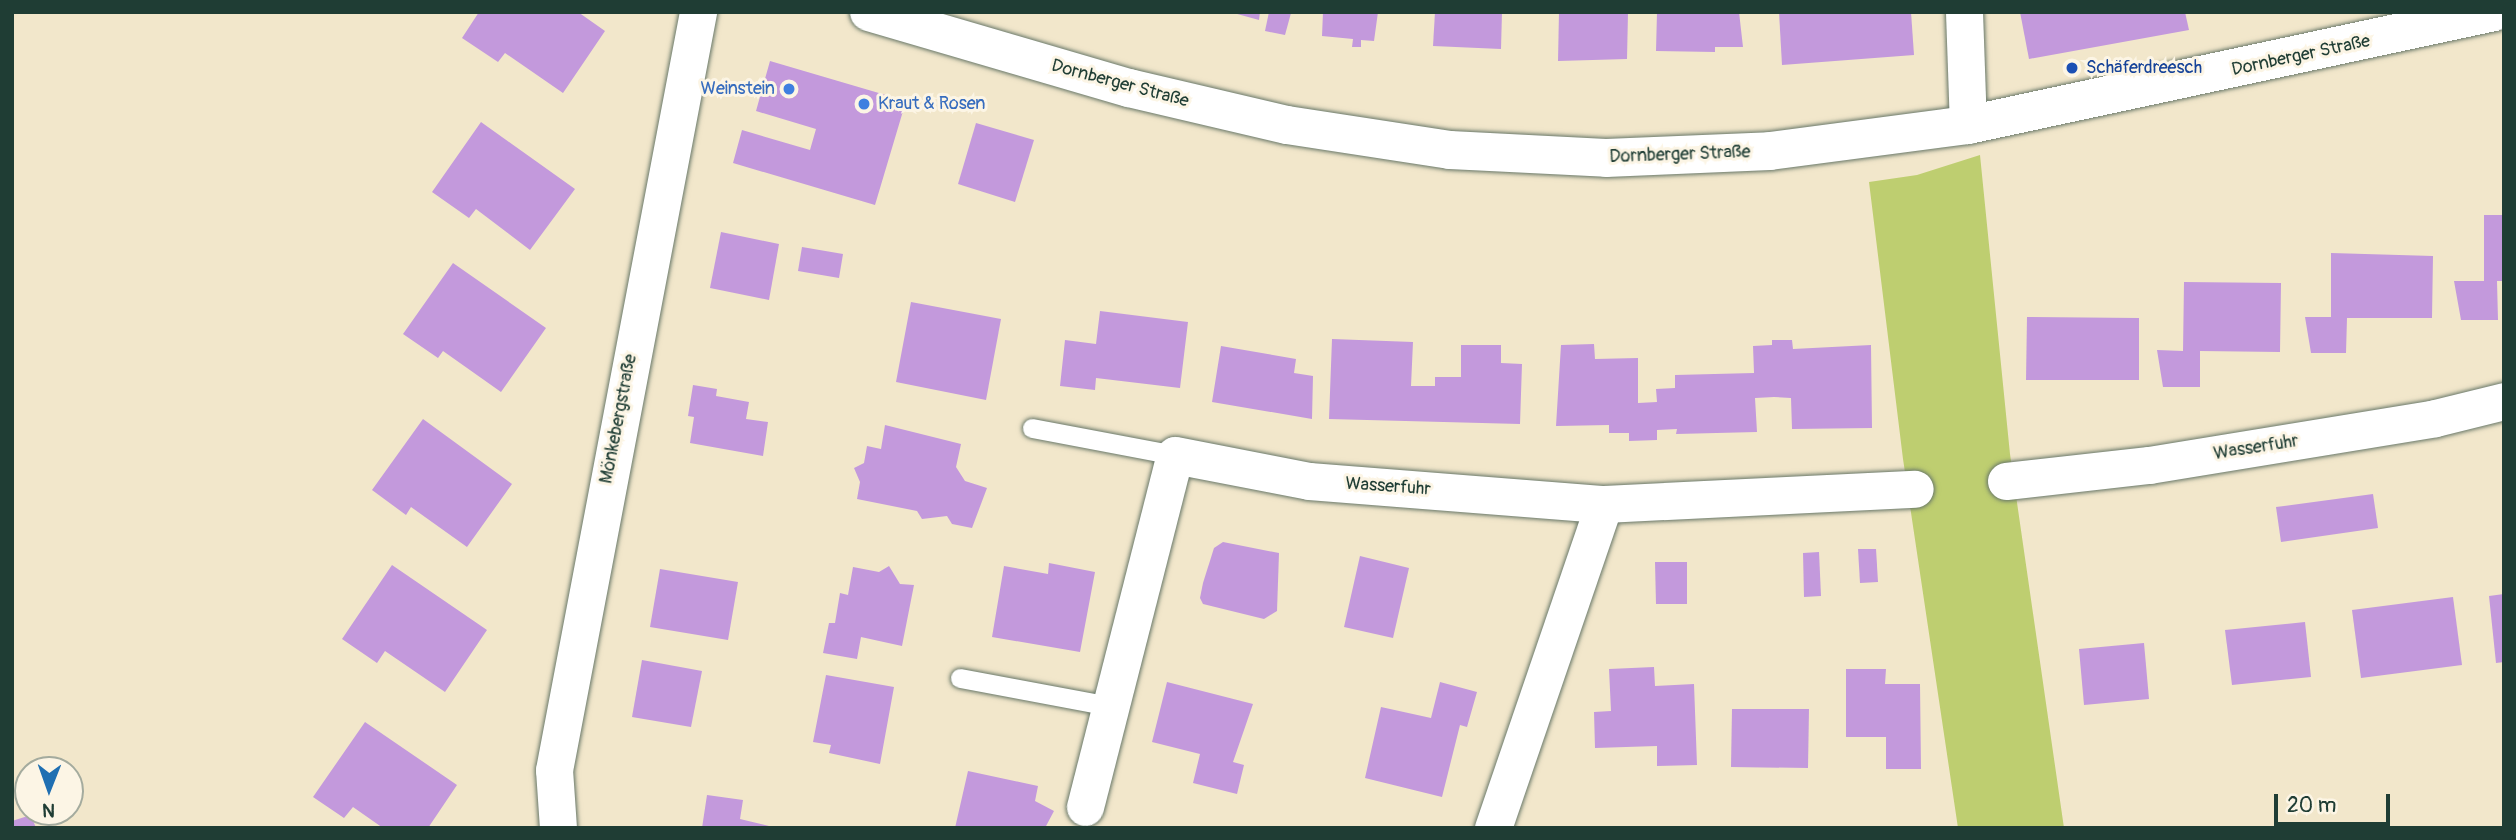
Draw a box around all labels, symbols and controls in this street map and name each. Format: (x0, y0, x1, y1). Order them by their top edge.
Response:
street label: Dornberger Straße (2230, 31, 2372, 81)
street label: Dornberger Straße (1049, 55, 1191, 113)
place label: Schäferdreesch (2086, 57, 2202, 79)
marker: Schäferdreesch (2064, 60, 2080, 76)
place label: Weinstein (701, 78, 775, 100)
marker: Weinstein (781, 81, 797, 97)
place label: Kraut & Rosen (878, 93, 986, 115)
marker: Kraut & Rosen (856, 96, 872, 112)
street label: Dornberger Straße (1609, 142, 1751, 168)
street label: Mönkebergstraße (596, 352, 642, 486)
street label: Wasserfuhr (2212, 431, 2300, 465)
street label: Wasserfuhr (1345, 473, 1431, 501)
north arrow (14, 756, 84, 826)
scale bar (2278, 780, 2394, 824)
text: 20 m (2287, 792, 2336, 819)
text: N (42, 798, 55, 822)

